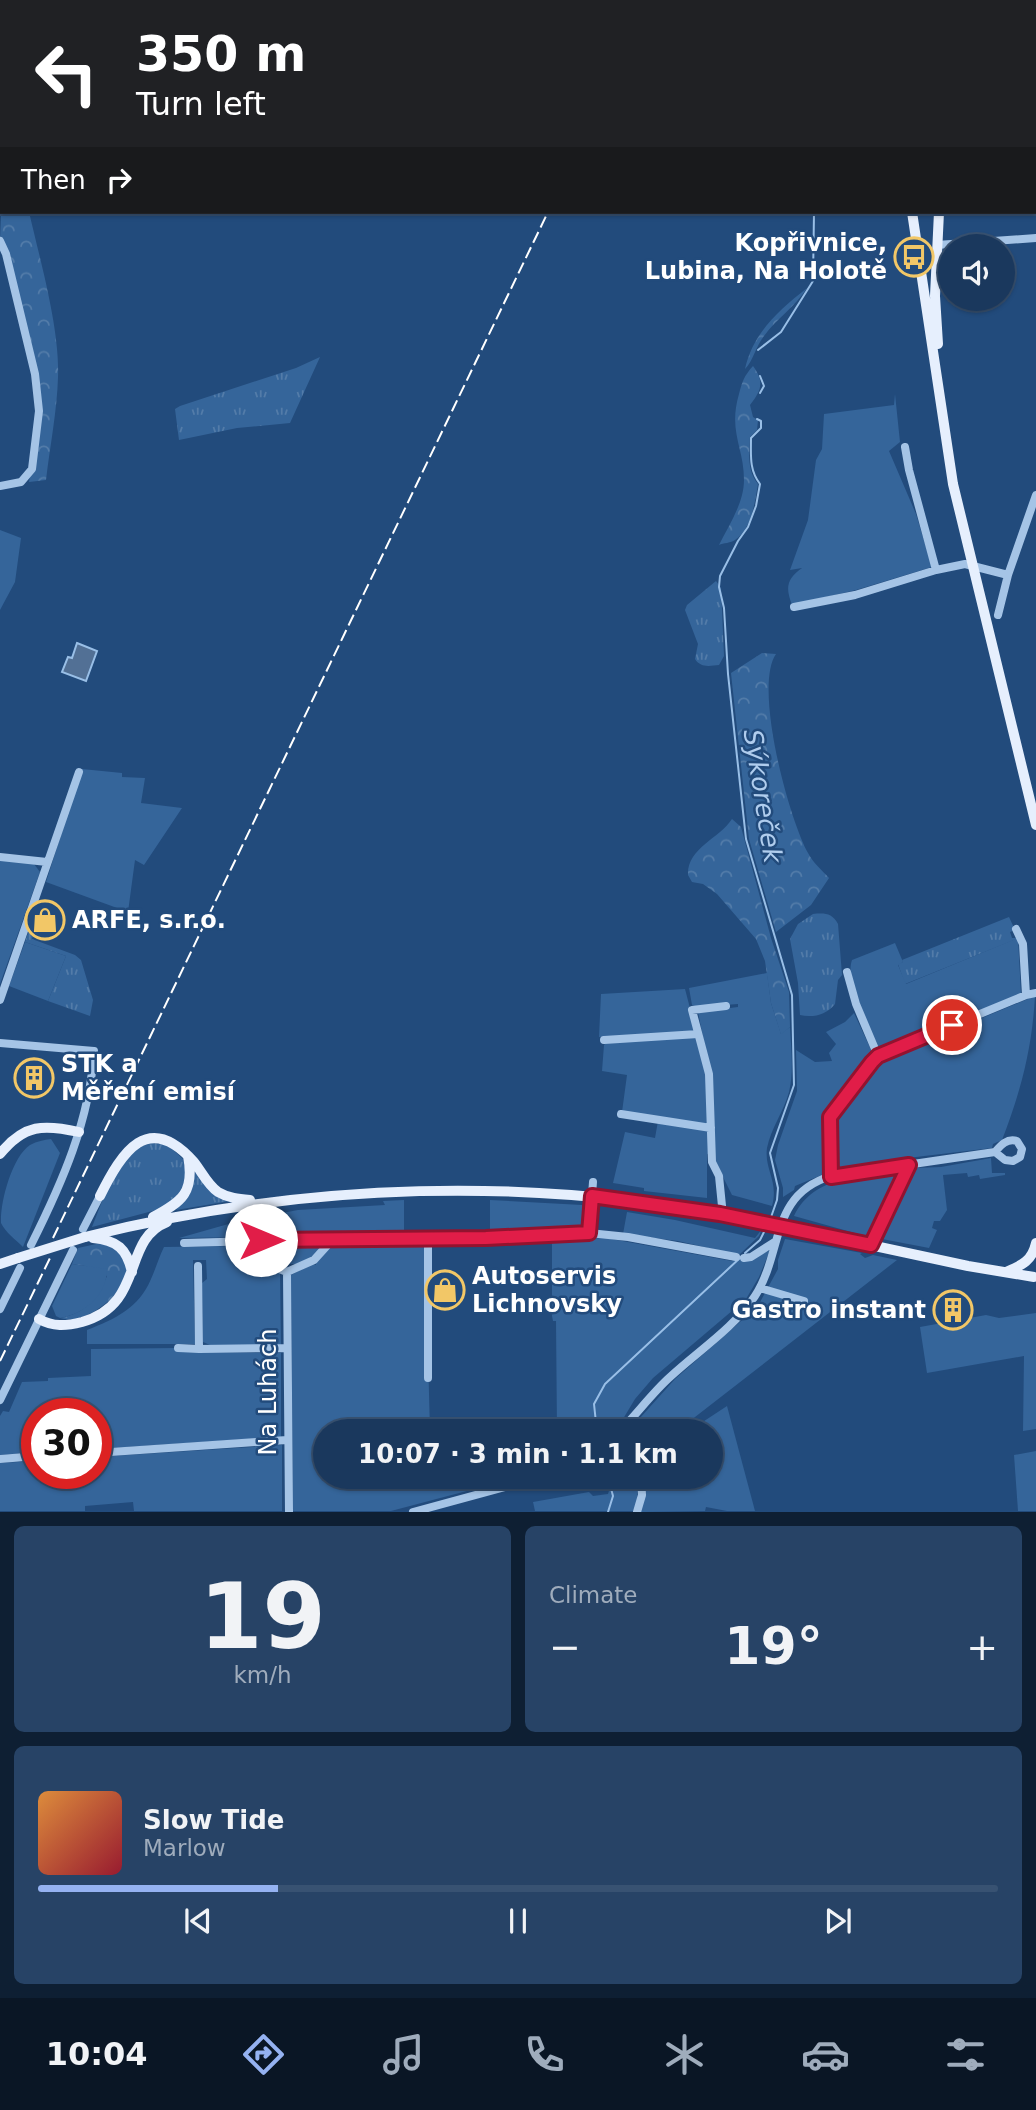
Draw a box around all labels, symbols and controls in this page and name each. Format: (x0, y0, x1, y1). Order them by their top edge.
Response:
text: 350 m (136, 26, 306, 83)
icon: left (21, 28, 112, 119)
text: Turn left (136, 85, 266, 123)
icon: right (100, 161, 138, 199)
text: Then (21, 165, 86, 195)
place label: Kopřivnice, Lubina, Na Holotě (645, 229, 887, 285)
map controls (938, 234, 1015, 311)
button: sound (938, 234, 1015, 311)
bus stop icon: Kopřivnice, Lubina, Na Holotě (893, 236, 935, 278)
water label: Sýkoreček (738, 727, 789, 866)
shop icon: ARFE, s.r.o. (24, 899, 66, 941)
place label: ARFE, s.r.o. (72, 906, 226, 934)
pin (922, 995, 982, 1055)
icon: arrive (933, 1006, 971, 1044)
place label: STK a Měření emisí (61, 1050, 237, 1106)
building icon: STK a Měření emisí (13, 1057, 55, 1099)
position arrow (224, 1203, 298, 1277)
place label: Autoservis Lichnovsky (472, 1262, 622, 1318)
shop icon: Autoservis Lichnovsky (424, 1269, 466, 1311)
building icon: Gastro instant (932, 1289, 974, 1331)
place label: Gastro instant (732, 1296, 926, 1324)
street label: Na Luhách (254, 1329, 282, 1455)
speed limit sign: 30 (21, 1398, 112, 1489)
text: 10:07 · 3 min · 1.1 km (358, 1439, 678, 1469)
text: 19 (199, 1564, 326, 1669)
text: Climate (549, 1582, 638, 1608)
text: 19° (724, 1616, 823, 1676)
text: − (549, 1625, 581, 1669)
text: + (966, 1625, 998, 1669)
text: km/h (233, 1662, 292, 1688)
text: Slow Tide (143, 1805, 284, 1835)
text: Marlow (143, 1835, 226, 1861)
icon: previous (179, 1902, 217, 1940)
icon: pause (499, 1902, 537, 1940)
icon: next (819, 1902, 857, 1940)
icon: directions (239, 2030, 288, 2079)
icon: music (379, 2030, 428, 2079)
icon: phone (520, 2030, 569, 2079)
icon: climate (660, 2030, 709, 2079)
icon: car (801, 2030, 850, 2079)
icon: filters (941, 2030, 990, 2079)
text: 10:04 (46, 2035, 148, 2073)

